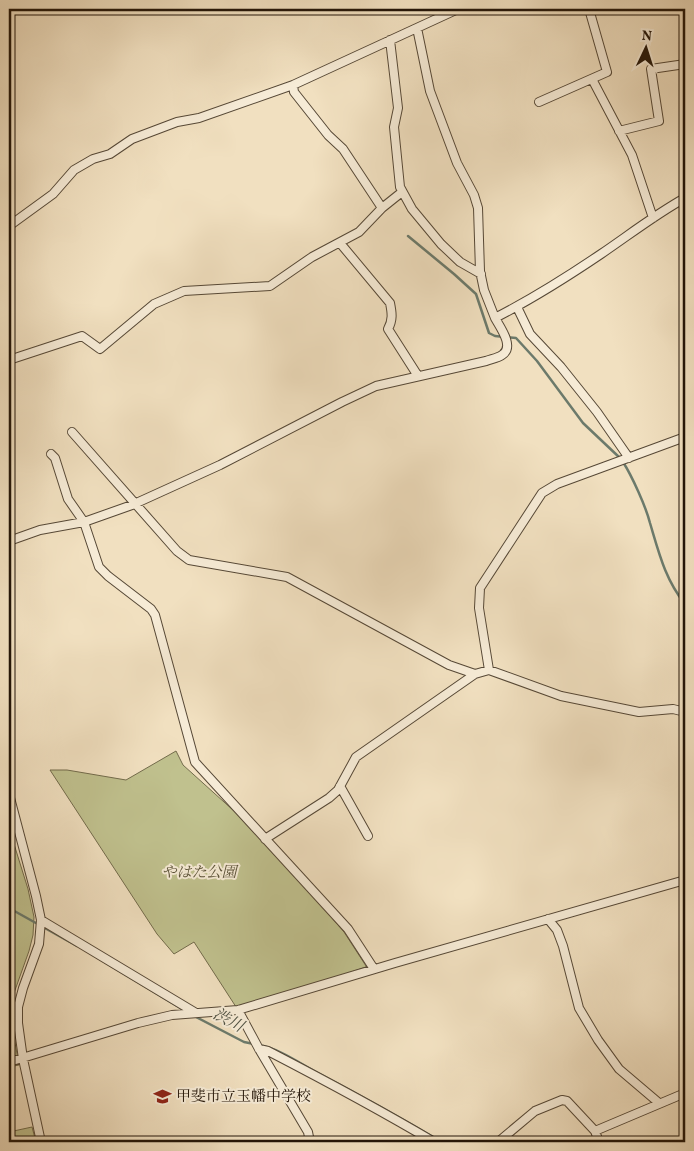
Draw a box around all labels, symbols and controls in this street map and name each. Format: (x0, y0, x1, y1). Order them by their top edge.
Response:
north arrow (622, 22, 672, 72)
text: N (641, 27, 653, 46)
park label: やはた公園 (161, 863, 239, 884)
water label: 渋川 (209, 1004, 249, 1039)
school or university icon: 甲斐市立玉幡中学校 (152, 1087, 172, 1107)
place label: 甲斐市立玉幡中学校 (176, 1087, 311, 1108)

